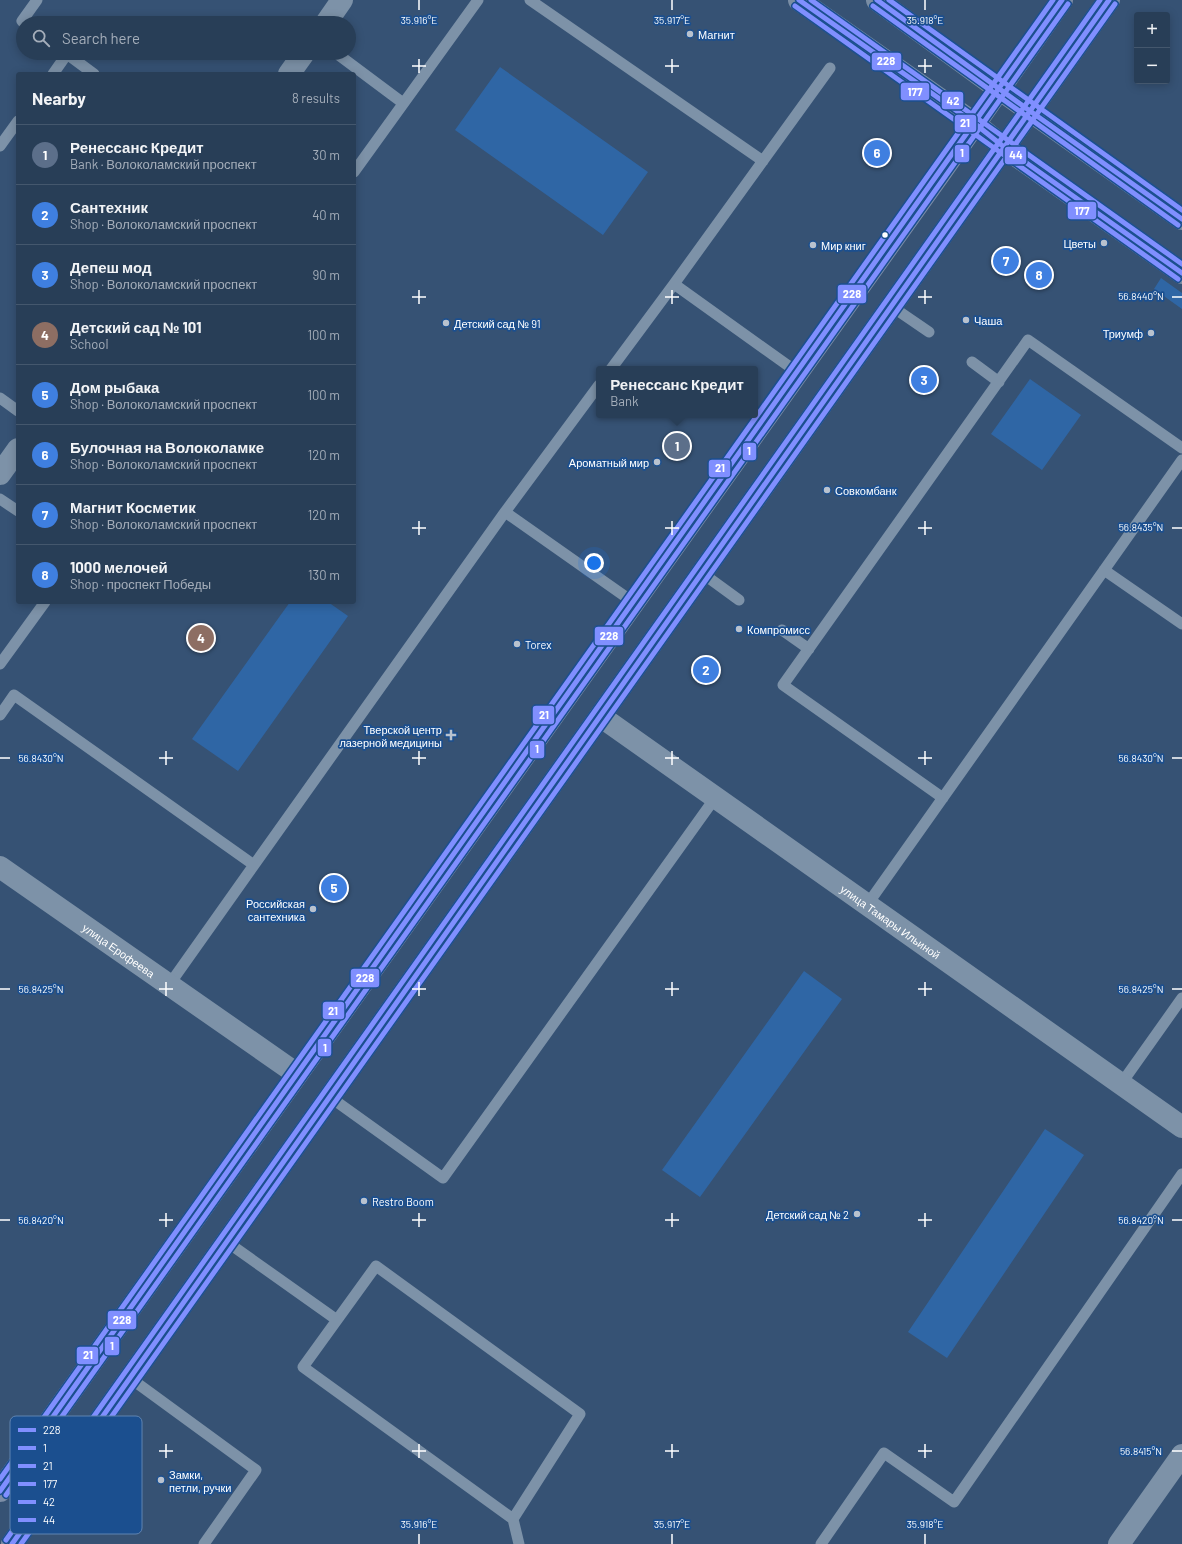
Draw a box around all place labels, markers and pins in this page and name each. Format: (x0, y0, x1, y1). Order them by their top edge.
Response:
place label: Магнит (698, 28, 735, 41)
marker: Магнит (685, 29, 695, 39)
pin: 6 (864, 138, 890, 168)
unlabelled marker (880, 230, 890, 240)
place label: Цветы (1063, 237, 1096, 250)
marker: Цветы (1099, 238, 1109, 248)
place label: Мир книг (821, 239, 866, 252)
marker: Мир книг (808, 240, 818, 250)
pin: 7 (993, 246, 1019, 276)
pin: 8 (1026, 260, 1052, 290)
place label: Чаша (974, 314, 1003, 327)
marker: Чаша (961, 315, 971, 325)
place label: Детский сад № 91 (454, 317, 541, 330)
marker: Детский сад № 91 (441, 318, 451, 328)
place label: Триумф (1103, 327, 1143, 340)
marker: Триумф (1146, 328, 1156, 338)
pin: 3 (911, 365, 937, 395)
pin: 1 (664, 431, 690, 461)
place label: Ароматный мир (569, 456, 649, 469)
marker: Ароматный мир (652, 457, 662, 467)
place label: Совкомбанк (835, 484, 897, 497)
marker: Совкомбанк (822, 485, 832, 495)
pin: 4 (188, 623, 214, 653)
place label: Компромисс (747, 623, 810, 636)
marker: Компромисс (734, 624, 744, 634)
place label: Torex (525, 638, 551, 651)
marker: Torex (512, 639, 522, 649)
pin: 2 (693, 655, 719, 685)
place label: Тверской центр лазерной медицины (339, 723, 442, 749)
marker: Тверской центр лазерной медицины (445, 729, 457, 741)
pin: 5 (321, 873, 347, 903)
place label: Российская сантехника (246, 897, 306, 923)
marker: Российская сантехника (308, 904, 318, 914)
place label: Restro Boom (372, 1195, 434, 1208)
marker: Restro Boom (359, 1196, 369, 1206)
place label: Детский сад № 2 (766, 1208, 849, 1221)
marker: Детский сад № 2 (852, 1209, 862, 1219)
place label: Замки, петли, ручки (169, 1468, 231, 1494)
marker: Замки, петли, ручки (156, 1475, 166, 1485)

